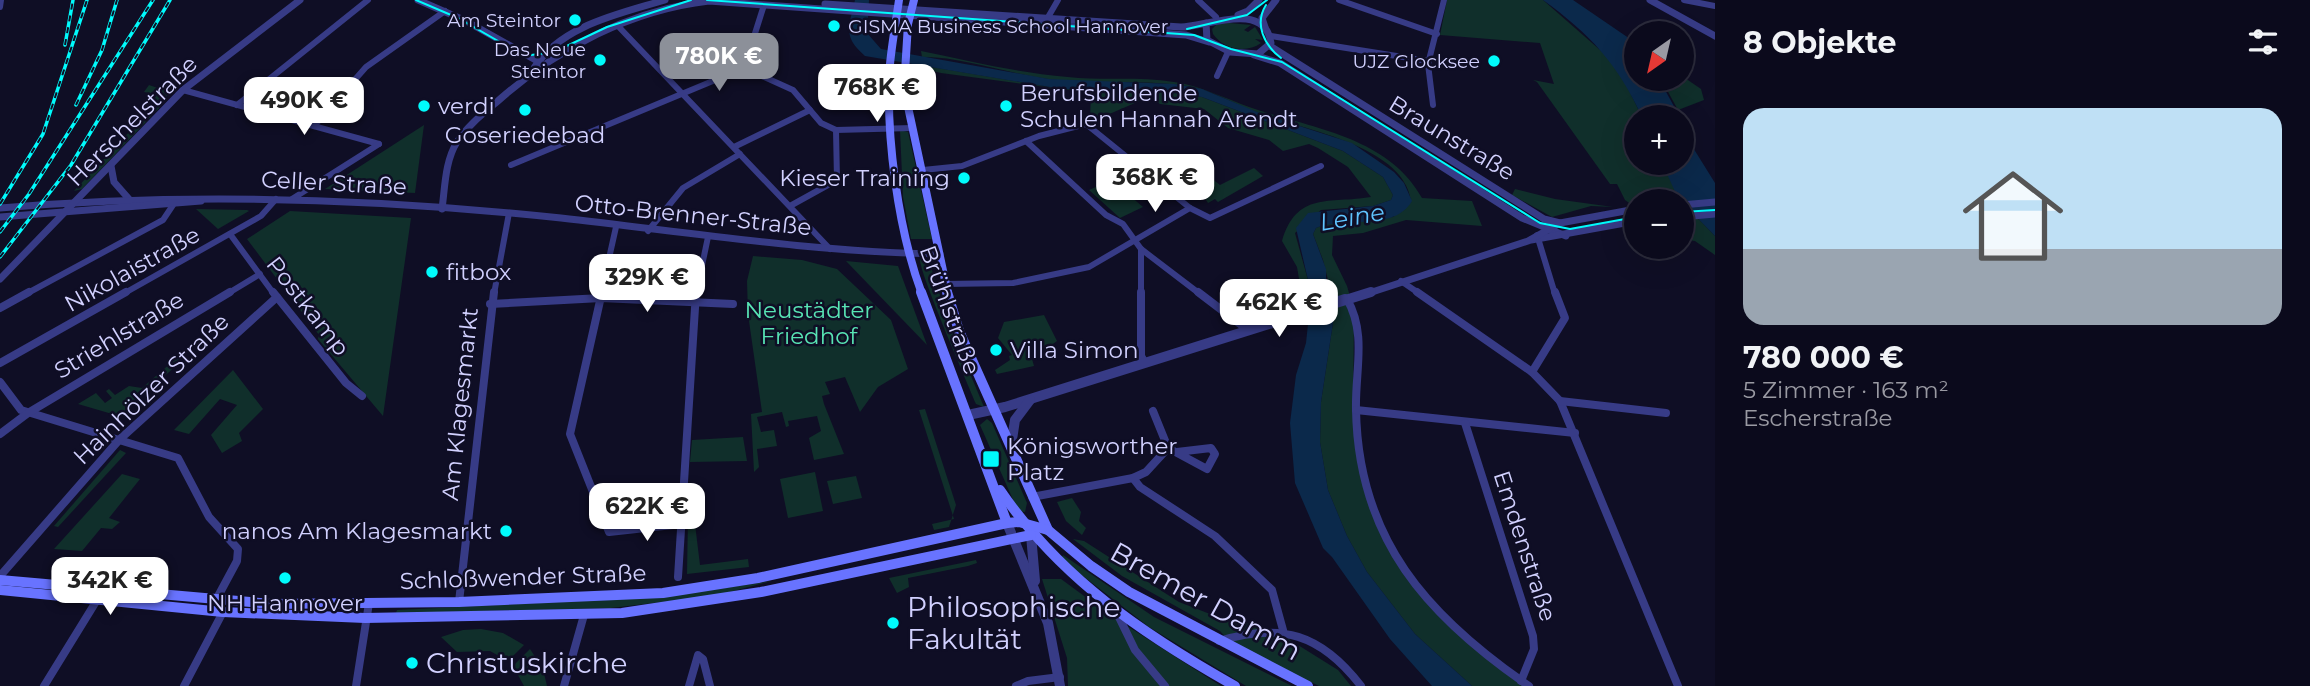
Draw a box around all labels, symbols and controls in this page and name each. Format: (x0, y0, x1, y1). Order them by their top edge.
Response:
place label: Am Steintor (447, 9, 561, 32)
marker: Am Steintor (567, 12, 583, 28)
place label: GISMA Business School Hannover (848, 15, 1168, 38)
marker: GISMA Business School Hannover (826, 18, 842, 34)
north arrow (1624, 21, 1694, 91)
map controls (1624, 21, 1694, 259)
icon: filters (2244, 23, 2282, 61)
text: 8 Objekte (1743, 24, 1896, 61)
pin: 780K € (662, 34, 776, 93)
place label: Das Neue Steintor (494, 38, 586, 83)
text: 780K € (676, 42, 762, 70)
street label: Herschelstraße (61, 50, 203, 192)
place label: UJZ Glocksee (1353, 50, 1480, 73)
marker: Das Neue Steintor (592, 52, 608, 68)
marker: UJZ Glocksee (1486, 53, 1502, 69)
pin: 768K € (820, 64, 934, 124)
text: 768K € (834, 73, 920, 101)
pin: 490K € (247, 78, 361, 137)
place label: Berufsbildende Schulen Hannah Arendt (1020, 79, 1298, 133)
text: 490K € (260, 86, 348, 114)
street label: Braunstraße (1384, 89, 1520, 187)
place label: verdi (438, 92, 495, 120)
marker: verdi (416, 98, 432, 114)
marker: Berufsbildende Schulen Hannah Arendt (998, 98, 1014, 114)
marker: Goseriedebad (517, 102, 533, 118)
button: + (1624, 105, 1694, 175)
place label: Goseriedebad (445, 121, 605, 149)
icon: home (1950, 153, 2076, 279)
pin: 368K € (1098, 154, 1212, 214)
text: 368K € (1112, 163, 1198, 191)
place label: Kieser Training (779, 164, 950, 192)
street label: Celler Straße (260, 165, 408, 201)
marker: Kieser Training (956, 170, 972, 186)
street label: Otto-Brenner-Straße (573, 189, 813, 241)
button: − (1624, 189, 1694, 259)
water label: Leine (1317, 197, 1387, 237)
street label: Nikolaistraße (60, 220, 204, 318)
street label: Brühlstraße (914, 242, 986, 378)
street label: Postkamp (261, 251, 355, 361)
pin: 329K € (590, 254, 704, 314)
place label: fitbox (446, 258, 511, 286)
text: 329K € (605, 263, 689, 291)
marker: fitbox (424, 264, 440, 280)
pin: 462K € (1222, 280, 1336, 339)
street label: Striehlstraße (49, 285, 189, 385)
text: 462K € (1236, 288, 1322, 316)
park label: Neustädter Friedhof (744, 296, 874, 350)
street label: Am Klagesmarkt (436, 306, 484, 502)
street label: Hainhölzer Straße (67, 308, 235, 470)
place label: Villa Simon (1010, 336, 1139, 364)
text: 780 000 € (1743, 339, 1904, 376)
marker: Villa Simon (988, 342, 1004, 358)
text: 5 Zimmer · 163 m² (1743, 376, 1949, 404)
text: Escherstraße (1743, 404, 1893, 432)
place label: Königsworther Platz (1007, 432, 1178, 486)
marker: Königsworther Platz (981, 449, 1001, 469)
street label: Emdenstraße (1488, 467, 1562, 625)
pin: 622K € (590, 484, 704, 543)
text: 622K € (605, 492, 689, 520)
place label: nanos Am Klagesmarkt (222, 517, 492, 545)
marker: nanos Am Klagesmarkt (498, 523, 514, 539)
street label: Bremer Damm (1105, 534, 1307, 668)
pin: 342K € (53, 558, 167, 617)
street label: Schloßwender Straße (399, 559, 647, 595)
text: 342K € (67, 566, 153, 594)
marker: NH Hannover (277, 570, 293, 586)
place label: NH Hannover (207, 589, 363, 617)
place label: Philosophische Fakultät (907, 590, 1120, 656)
marker: Philosophische Fakultät (885, 615, 901, 631)
place label: Christuskirche (426, 646, 627, 680)
marker: Christuskirche (404, 655, 420, 671)

